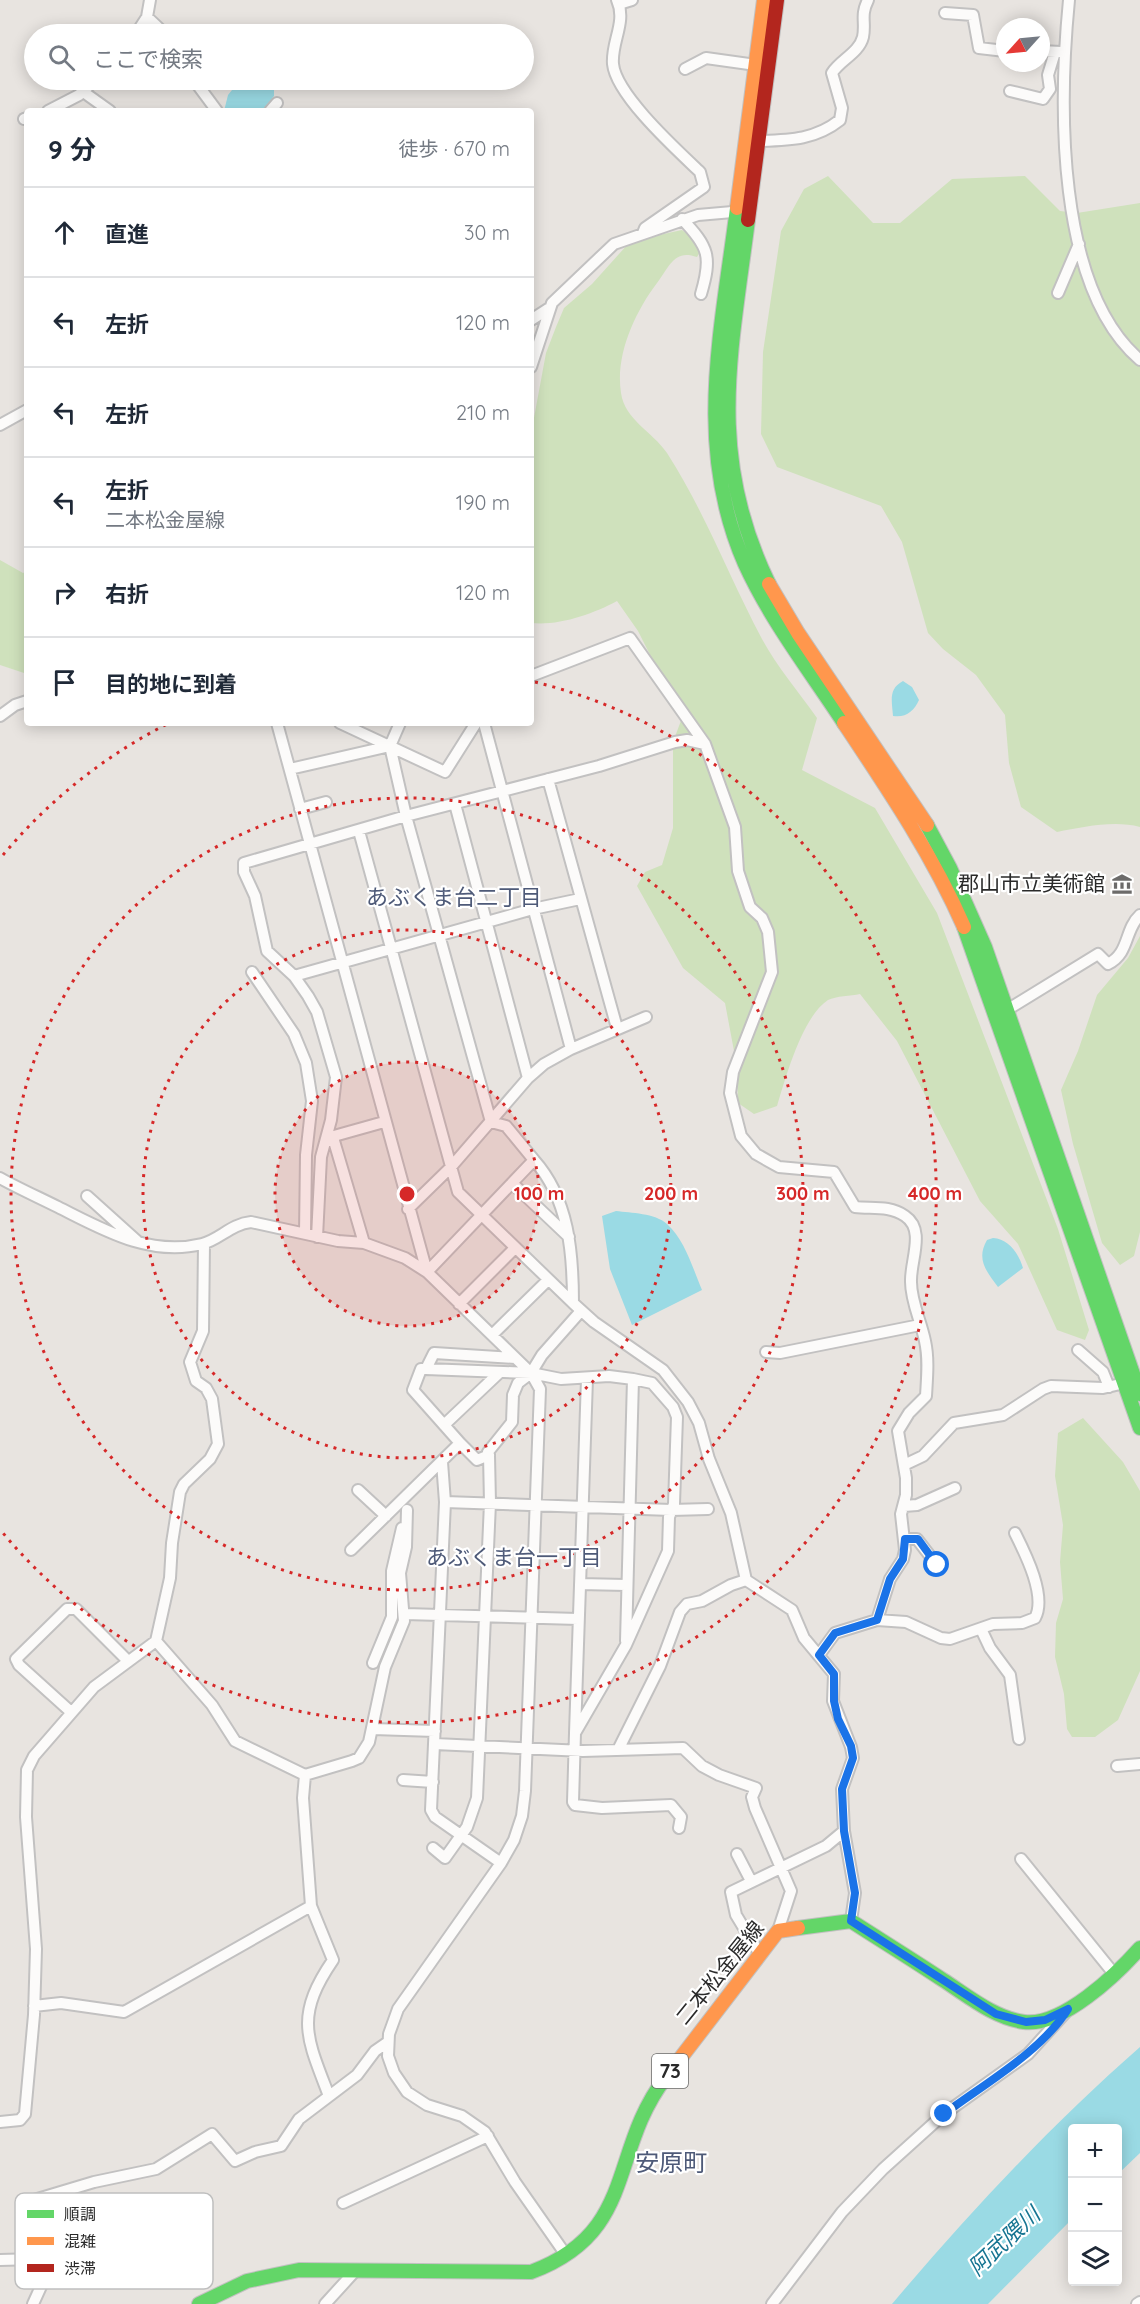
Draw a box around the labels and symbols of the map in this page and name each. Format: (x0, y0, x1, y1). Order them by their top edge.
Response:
north arrow (996, 18, 1050, 72)
place label: 郡山市立美術館 (958, 870, 1105, 896)
museum icon: 郡山市立美術館 (1110, 872, 1134, 896)
district label: あぶくま台二丁目 (366, 883, 542, 911)
text: 100 m (514, 1182, 564, 1205)
text: 200 m (644, 1182, 698, 1205)
text: 300 m (776, 1182, 830, 1205)
text: 400 m (908, 1182, 962, 1205)
centre of rings (397, 1184, 417, 1204)
district label: あぶくま台一丁目 (426, 1543, 602, 1571)
route start (923, 1551, 949, 1577)
street label: 二本松金屋線 (669, 1915, 769, 2030)
road number: 73 (652, 2054, 688, 2088)
route end (930, 2100, 956, 2126)
district label: 安原町 (635, 2147, 707, 2177)
legend (15, 2193, 213, 2289)
water label: 阿武隈川 (962, 2199, 1047, 2281)
text: 順調 (64, 2204, 96, 2224)
text: 混雑 (64, 2231, 96, 2251)
text: 渋滞 (64, 2258, 96, 2278)

